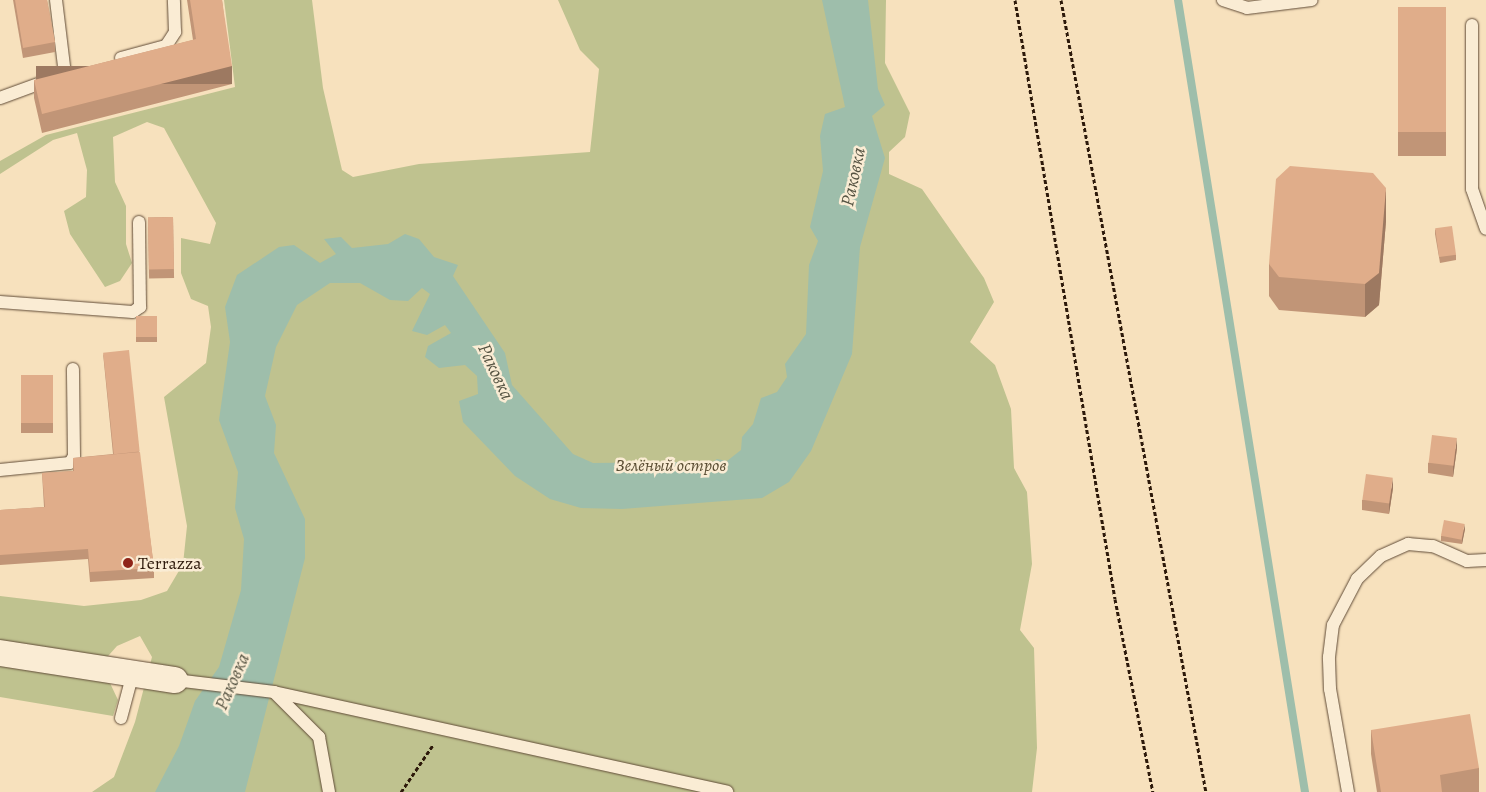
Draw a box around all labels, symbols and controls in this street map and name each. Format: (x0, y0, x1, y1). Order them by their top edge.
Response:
water label: Раковка (837, 145, 871, 209)
water label: Раковка (472, 340, 518, 404)
park label: Зелёный остров (616, 454, 726, 476)
place label: Terrazza (138, 552, 202, 574)
marker: Terrazza (122, 557, 134, 569)
water label: Раковка (210, 650, 256, 714)

